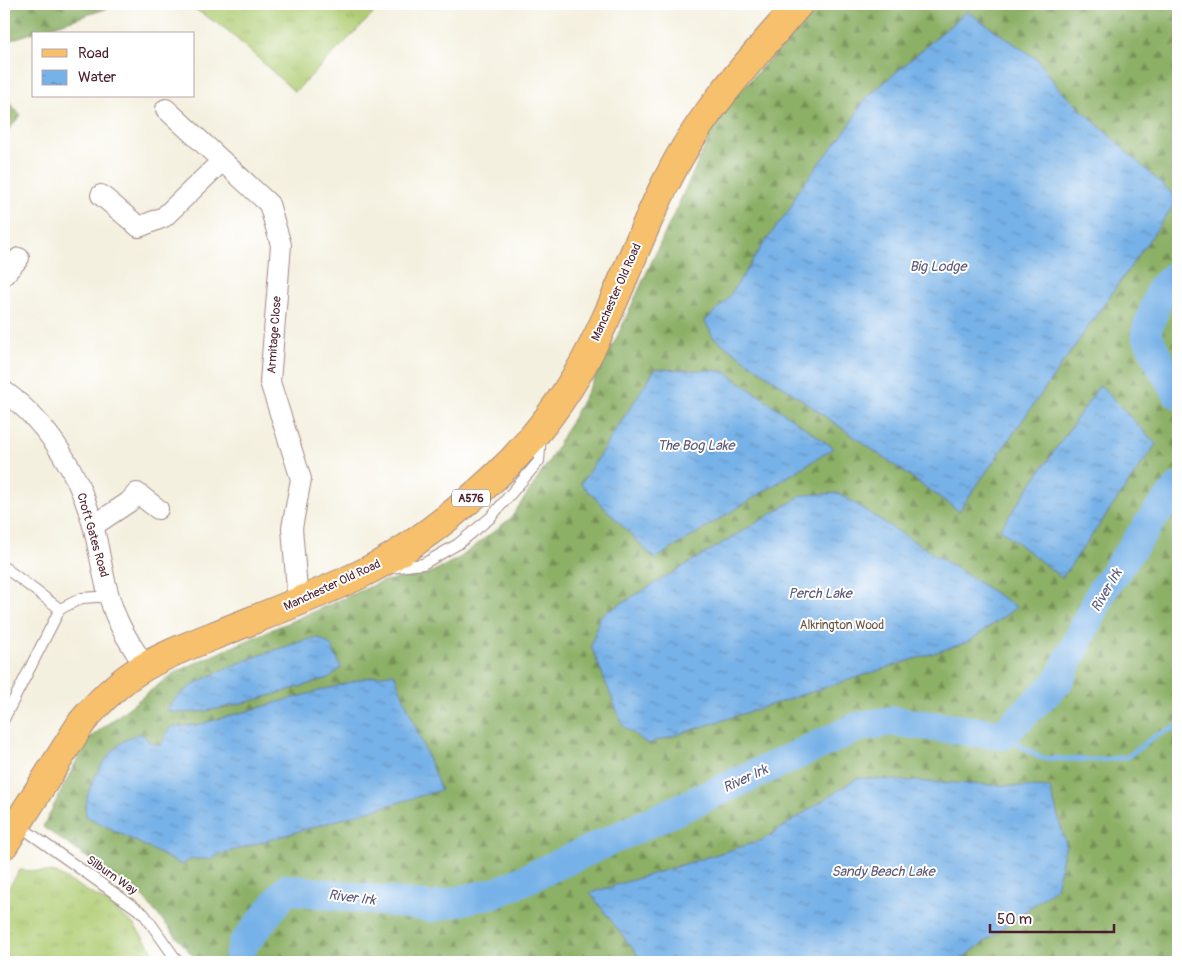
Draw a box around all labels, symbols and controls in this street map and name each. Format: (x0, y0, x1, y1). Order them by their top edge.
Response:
legend (32, 32, 195, 98)
text: Road (78, 44, 109, 63)
text: Water (78, 68, 117, 87)
street label: Manchester Old Road (588, 241, 645, 343)
water label: Big Lodge (910, 258, 968, 275)
street label: Armitage Close (264, 296, 285, 374)
water label: The Bog Lake (658, 437, 737, 454)
road number: A576 (452, 489, 490, 506)
street label: Croft Gates Road (73, 491, 112, 579)
street label: Manchester Old Road (281, 556, 383, 614)
water label: River Irk (1087, 565, 1126, 615)
water label: Perch Lake (788, 585, 854, 602)
park label: Alkrington Wood (800, 618, 884, 633)
water label: River Irk (720, 760, 771, 796)
street label: Silburn Way (83, 852, 140, 898)
water label: Sandy Beach Lake (831, 863, 937, 880)
water label: River Irk (328, 886, 377, 909)
scale bar (990, 901, 1113, 933)
text: 50 m (997, 910, 1032, 929)

